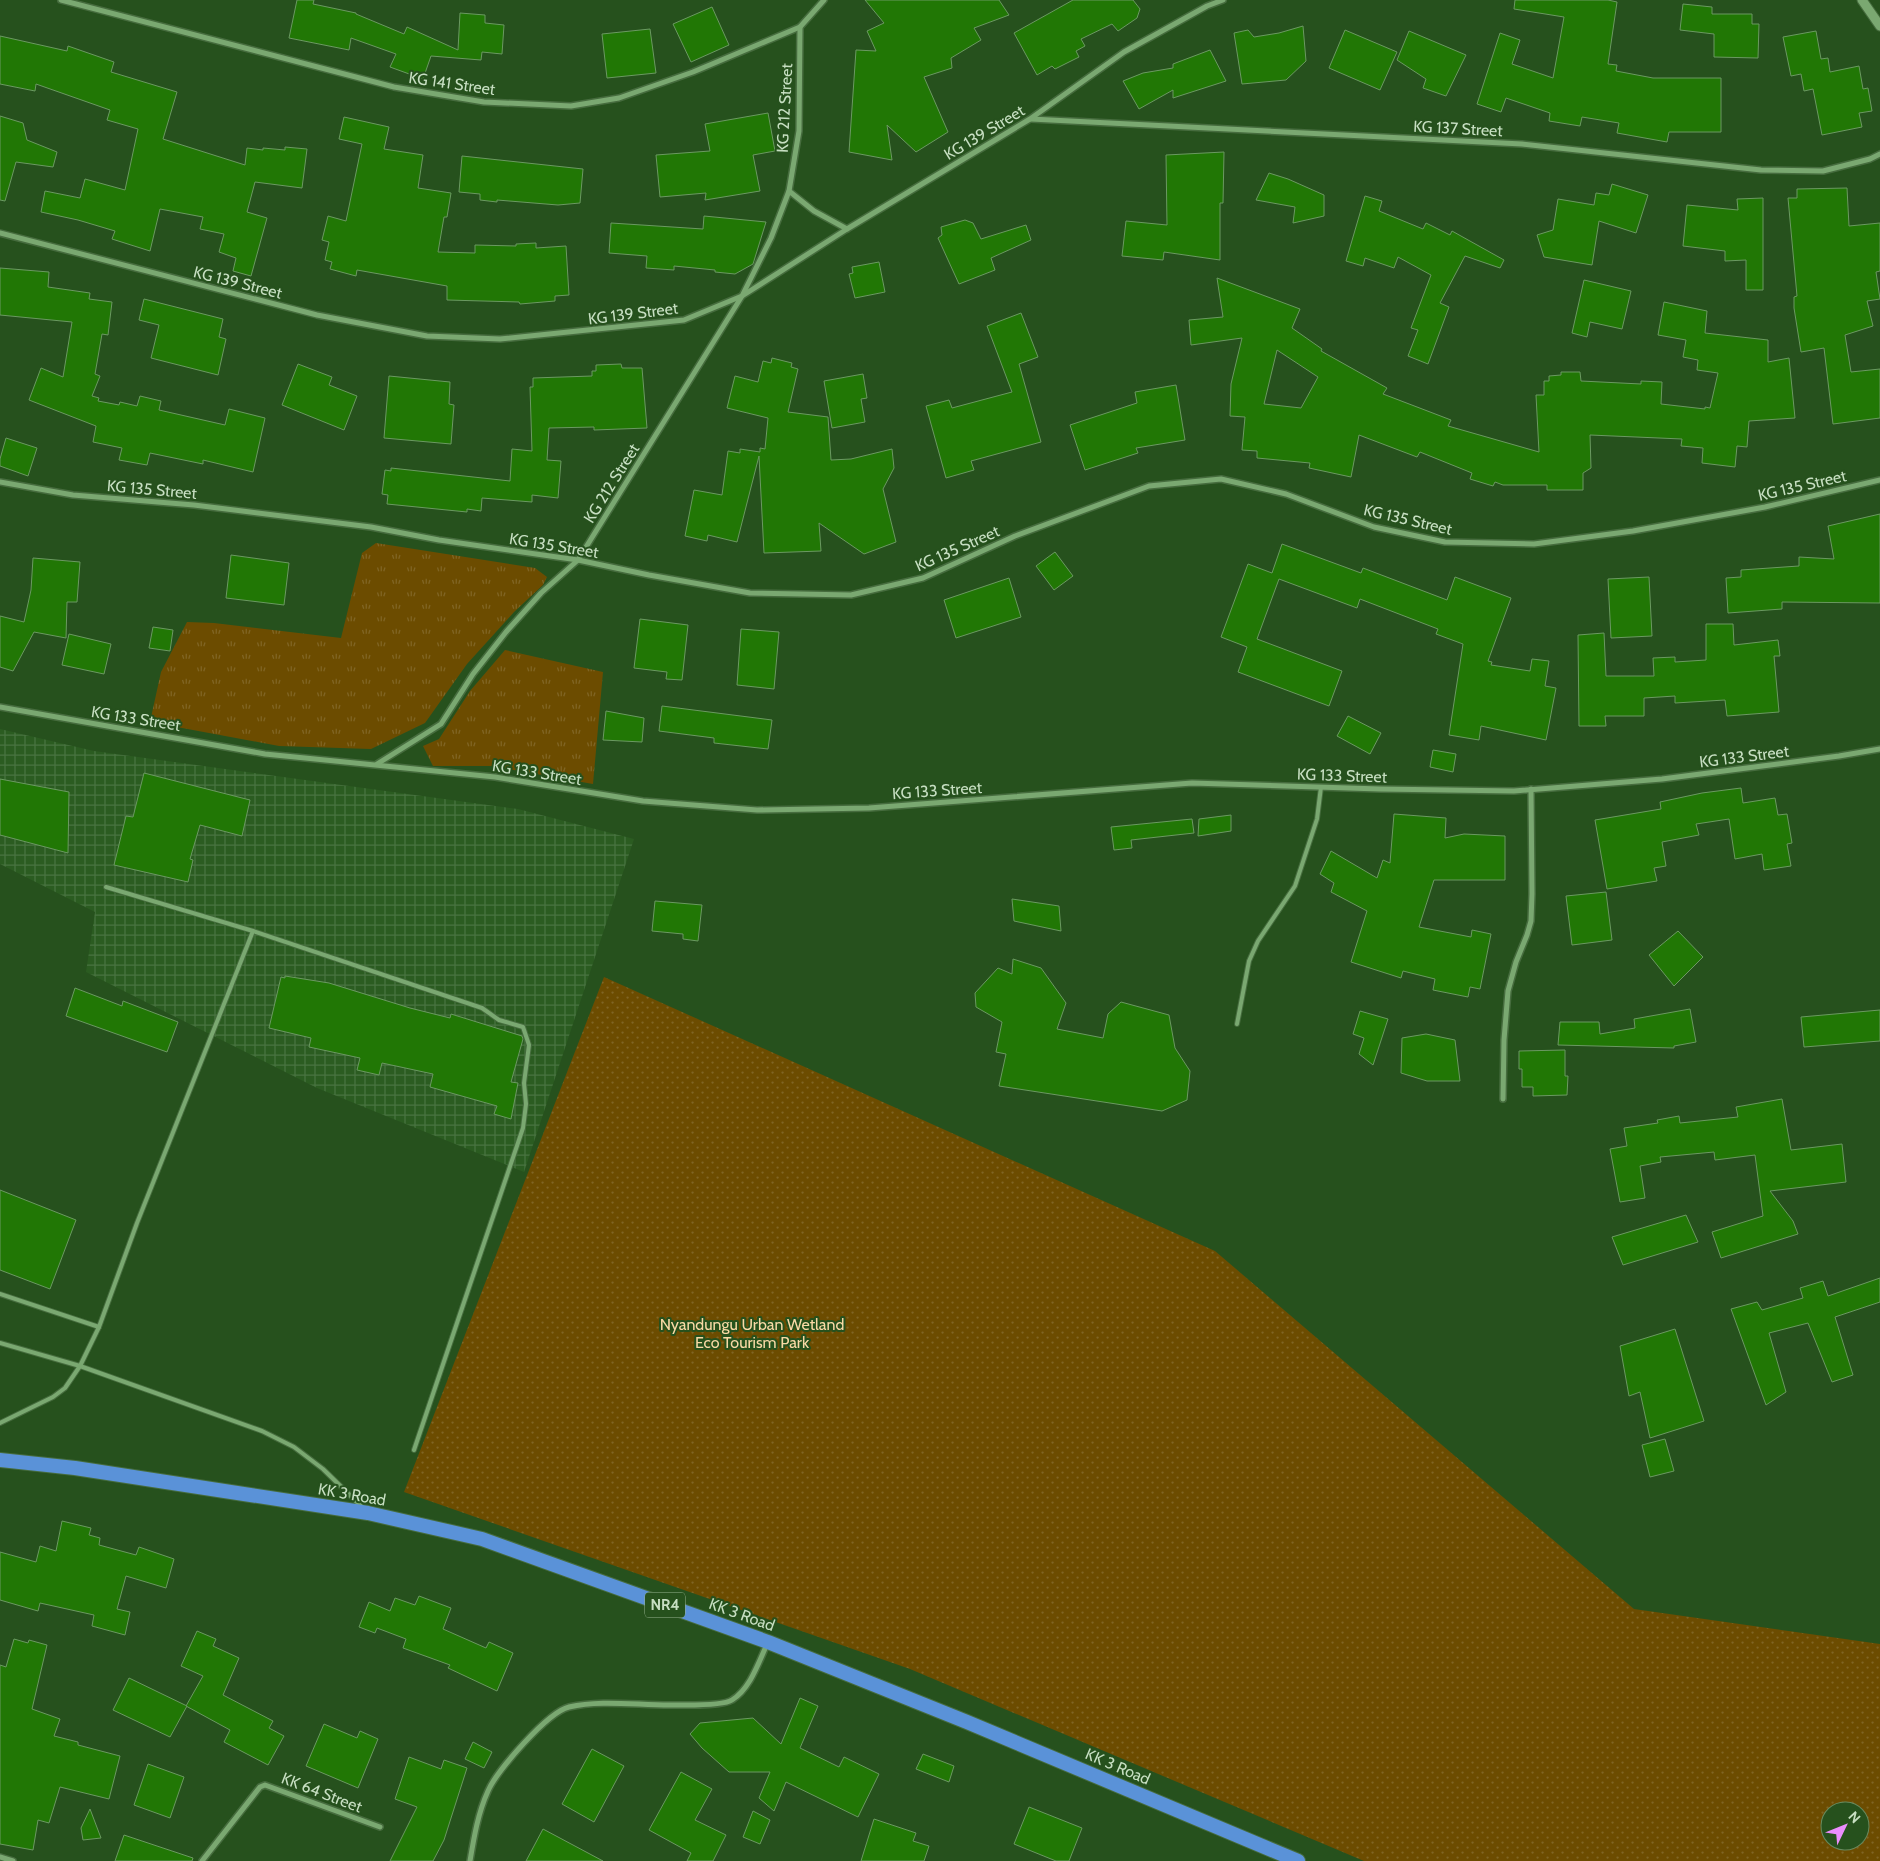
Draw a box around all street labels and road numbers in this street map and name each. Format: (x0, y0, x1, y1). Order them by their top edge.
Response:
street label: KG 212 Street (773, 62, 796, 153)
street label: KG 141 Street (407, 68, 497, 99)
street label: KG 139 Street (941, 101, 1029, 164)
street label: KG 137 Street (1413, 117, 1504, 140)
street label: KG 139 Street (192, 262, 285, 303)
street label: KG 139 Street (587, 298, 680, 328)
street label: KG 212 Street (580, 440, 644, 526)
street label: KG 135 Street (1756, 466, 1849, 505)
street label: KG 135 Street (106, 476, 198, 503)
street label: KG 135 Street (1362, 500, 1455, 539)
street label: KG 135 Street (912, 521, 1003, 575)
street label: KG 135 Street (508, 529, 601, 562)
street label: KG 133 Street (90, 702, 183, 735)
street label: KG 133 Street (1698, 741, 1791, 771)
street label: KG 133 Street (491, 756, 584, 789)
street label: KG 133 Street (1297, 764, 1388, 787)
street label: KG 133 Street (891, 778, 983, 803)
street label: KK 3 Road (316, 1479, 387, 1510)
road number: NR4 (645, 1592, 685, 1618)
street label: KK 3 Road (706, 1594, 777, 1635)
street label: KK 3 Road (1082, 1744, 1153, 1789)
street label: KK 64 Street (279, 1768, 365, 1817)

